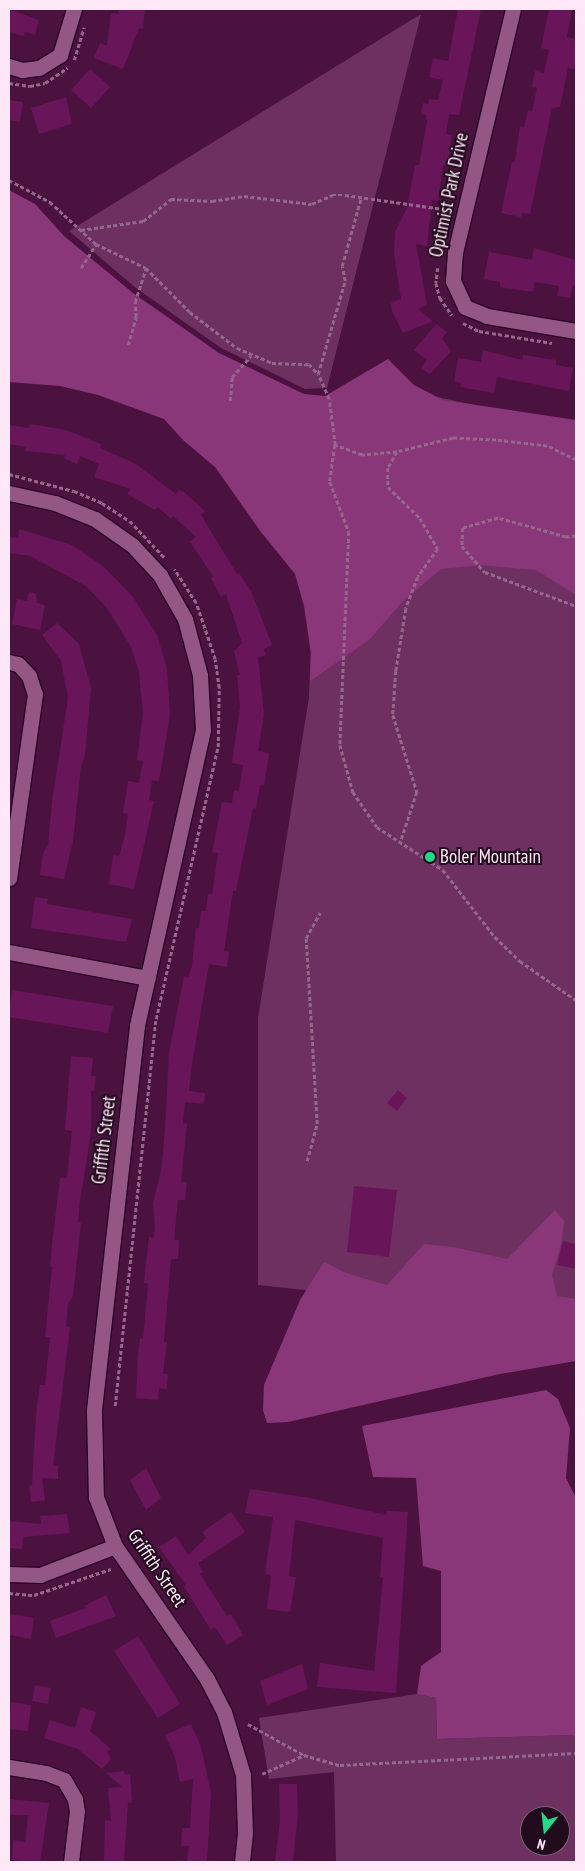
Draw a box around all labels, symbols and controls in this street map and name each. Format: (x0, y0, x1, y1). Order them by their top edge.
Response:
street label: Optimist Park Drive (425, 131, 473, 259)
place label: Boler Mountain (440, 846, 541, 868)
marker: Boler Mountain (424, 851, 436, 863)
street label: Griffith Street (87, 1095, 121, 1185)
street label: Griffith Street (123, 1525, 191, 1611)
north arrow (520, 1806, 570, 1856)
text: N (535, 1835, 547, 1854)

